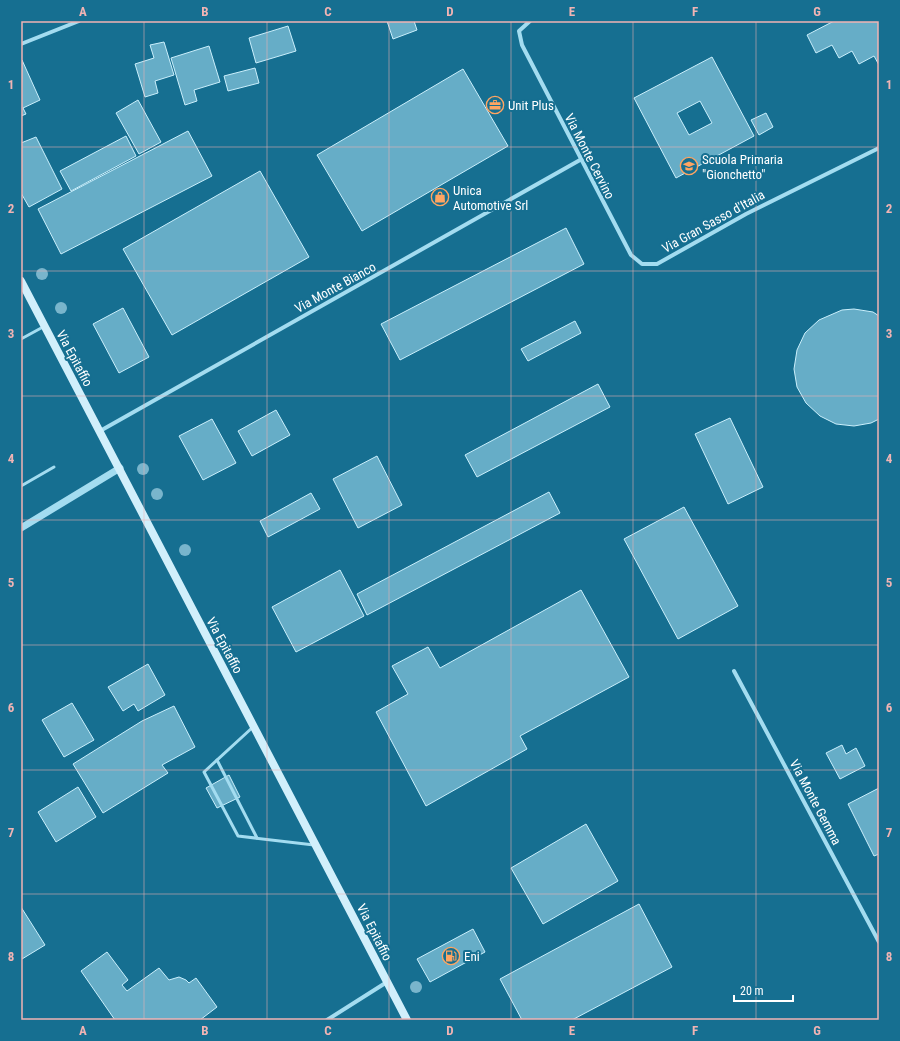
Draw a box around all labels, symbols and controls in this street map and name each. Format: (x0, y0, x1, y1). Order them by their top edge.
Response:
text: A (79, 4, 87, 19)
text: B (201, 4, 209, 19)
text: C (324, 4, 332, 19)
text: D (446, 4, 454, 19)
text: E (569, 4, 576, 19)
text: F (692, 4, 698, 19)
text: G (813, 4, 821, 19)
text: 1 (8, 77, 14, 92)
text: 1 (886, 77, 892, 92)
office icon: Unit Plus (485, 95, 505, 115)
place label: Unit Plus (508, 98, 554, 113)
street label: Via Monte Cervino (562, 111, 618, 201)
place label: Scuola Primaria "Gionchetto" (702, 152, 783, 182)
school or university icon: Scuola Primaria "Gionchetto" (679, 156, 699, 176)
place label: Unica Automotive Srl (453, 183, 528, 213)
shop icon: Unica Automotive Srl (430, 187, 450, 207)
street label: Via Gran Sasso d'Italia (659, 187, 767, 256)
text: 2 (8, 201, 15, 216)
text: 2 (886, 201, 893, 216)
street label: Via Monte Bianco (292, 259, 378, 316)
text: 3 (8, 326, 14, 341)
text: 3 (886, 326, 892, 341)
street label: Via Epitaffio (53, 328, 96, 389)
text: 4 (8, 451, 15, 466)
text: 4 (886, 451, 893, 466)
text: 5 (8, 575, 15, 590)
text: 5 (886, 575, 893, 590)
street label: Via Epitaffio (203, 615, 246, 676)
text: 6 (8, 700, 15, 715)
text: 6 (886, 700, 893, 715)
street label: Via Monte Gemma (787, 757, 844, 848)
text: 7 (8, 825, 15, 840)
text: 7 (886, 825, 893, 840)
street label: Via Epitaffio (354, 901, 395, 963)
fuel station icon: Eni (441, 946, 461, 966)
text: 8 (8, 949, 14, 964)
place label: Eni (464, 949, 480, 964)
text: 8 (886, 949, 892, 964)
scale bar (734, 977, 793, 1003)
text: 20 m (740, 984, 764, 998)
text: A (79, 1023, 87, 1038)
text: B (201, 1023, 209, 1038)
text: C (324, 1023, 332, 1038)
text: D (446, 1023, 454, 1038)
text: E (569, 1023, 576, 1038)
text: F (692, 1023, 698, 1038)
text: G (813, 1023, 821, 1038)

